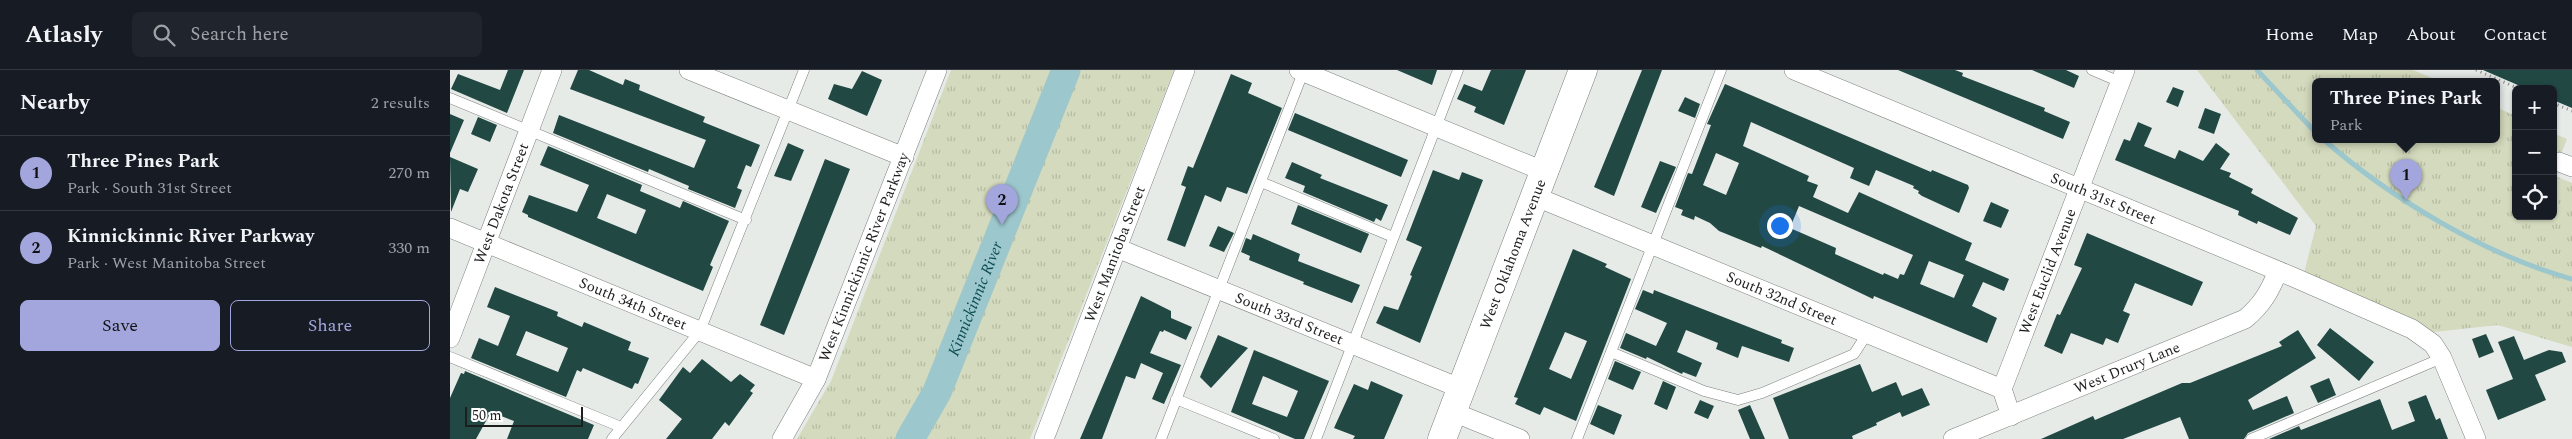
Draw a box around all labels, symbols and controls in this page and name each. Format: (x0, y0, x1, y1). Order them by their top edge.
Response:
search box (132, 12, 482, 57)
text: Atlasly (25, 17, 102, 53)
text: Search here (190, 20, 289, 49)
icon: search (150, 21, 178, 49)
text: Home (2265, 21, 2314, 48)
text: Map (2342, 21, 2378, 48)
text: About (2406, 21, 2456, 48)
text: Contact (2484, 21, 2547, 48)
popup (2312, 78, 2500, 143)
text: Three Pines Park (2330, 84, 2482, 113)
map controls (2512, 85, 2557, 220)
button: + (2512, 85, 2557, 130)
text: Nearby (20, 87, 90, 119)
text: 2 results (371, 91, 430, 115)
text: Park (2330, 113, 2363, 137)
button: − (2512, 130, 2557, 175)
street label: West Dakota Street (468, 140, 535, 268)
text: Three Pines Park (67, 147, 220, 176)
street label: West Kinnickinnic River Parkway (813, 148, 916, 365)
pin: 1 (2390, 159, 2422, 200)
text: 1 (32, 161, 40, 185)
text: 270 m (388, 161, 430, 185)
street label: South 31st Street (2047, 167, 2160, 231)
button: locate (2512, 175, 2557, 220)
text: Park · South 31st Street (67, 176, 232, 200)
street label: West Oklahoma Avenue (1474, 176, 1552, 333)
street label: West Manitoba Street (1079, 183, 1152, 326)
pin: 2 (986, 184, 1018, 225)
street label: West Euclid Avenue (2013, 205, 2083, 338)
your location (1767, 213, 1793, 239)
text: Kinnickinnic River Parkway (67, 222, 314, 251)
text: 2 (32, 236, 40, 260)
text: 330 m (388, 236, 430, 260)
water label: Kinnickinnic River (942, 237, 1009, 360)
text: Park · West Manitoba Street (67, 251, 266, 275)
street label: South 32nd Street (1723, 266, 1840, 332)
street label: South 34th Street (575, 271, 690, 337)
street label: South 33rd Street (1231, 286, 1347, 351)
button: Save (20, 300, 220, 351)
button: Share (230, 300, 430, 351)
street label: West Drury Lane (2070, 336, 2184, 400)
scale bar (465, 404, 582, 427)
text: 50 m (472, 405, 502, 426)

